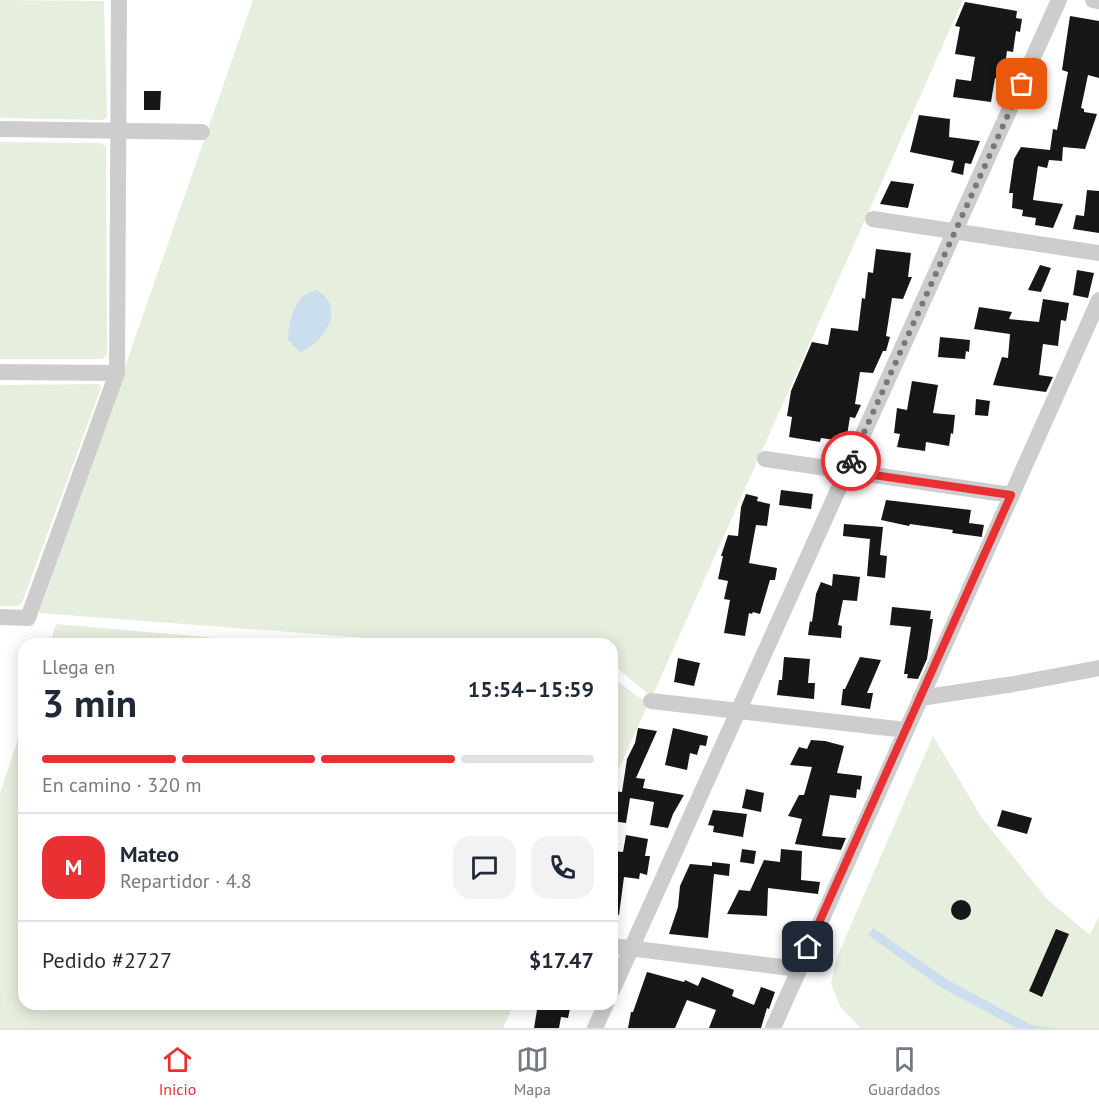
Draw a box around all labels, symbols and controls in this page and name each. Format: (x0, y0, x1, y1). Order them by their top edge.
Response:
pin (996, 58, 1047, 109)
icon: bag (1005, 67, 1038, 100)
courier (821, 431, 881, 491)
icon: bike (835, 445, 868, 478)
text: Llega en (42, 654, 115, 680)
text: 15:54–15:59 (468, 675, 594, 703)
text: 3 min (42, 677, 137, 728)
text: En camino · 320 m (42, 772, 202, 798)
button: chat (453, 836, 516, 899)
button: phone (531, 836, 594, 899)
text: Mateo (120, 840, 179, 868)
text: M (65, 853, 82, 881)
text: Repartidor · 4.8 (120, 868, 252, 894)
pin (782, 921, 833, 972)
icon: home (791, 930, 824, 963)
text: Pedido #2727 (42, 946, 172, 974)
text: $17.47 (529, 946, 594, 974)
tab: Inicio (159, 1043, 196, 1099)
tab: Mapa (514, 1043, 551, 1099)
tab: Guardados (868, 1043, 940, 1099)

